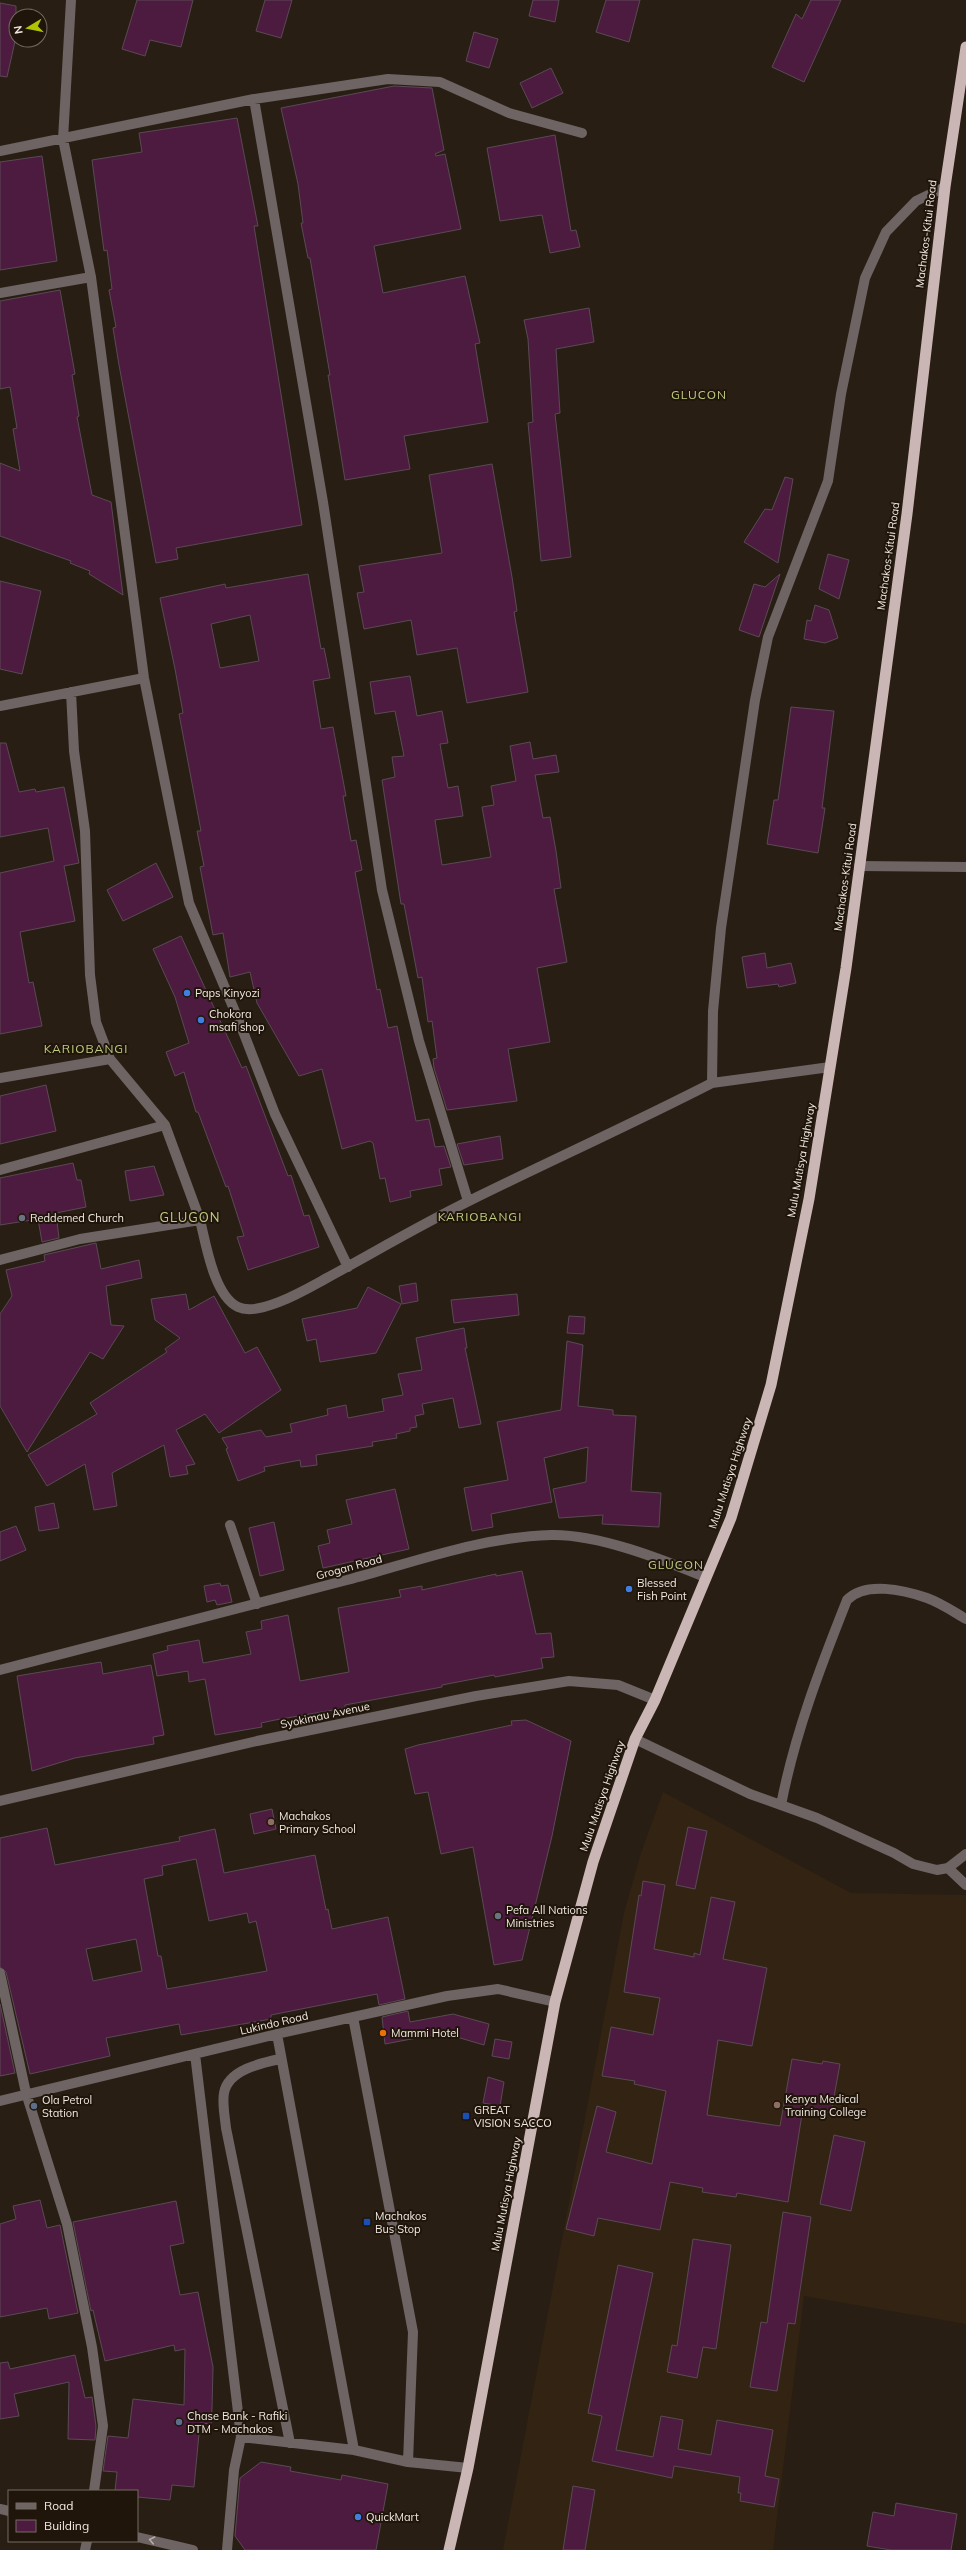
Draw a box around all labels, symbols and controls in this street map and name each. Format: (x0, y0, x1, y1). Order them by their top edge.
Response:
north arrow (8, 8, 48, 48)
text: N (11, 24, 26, 35)
street label: Machakos-Kitui Road (912, 179, 940, 289)
district label: GLUCON (671, 387, 727, 402)
street label: Machakos-Kitui Road (874, 501, 902, 611)
street label: Machakos-Kitui Road (831, 822, 859, 932)
place label: Paps Kinyozi (195, 986, 260, 1000)
marker: Paps Kinyozi (182, 988, 192, 998)
place label: Chokora msafi shop (209, 1007, 265, 1034)
marker: Chokora msafi shop (196, 1015, 206, 1025)
district label: KARIOBANGI (44, 1041, 128, 1056)
street label: Mulu Mutisya Highway (784, 1101, 818, 1218)
district label: GLUGON (160, 1209, 221, 1225)
district label: KARIOBANGI (438, 1209, 522, 1224)
place label: Reddemed Church (30, 1211, 124, 1225)
marker: Reddemed Church (17, 1213, 27, 1223)
street label: Mulu Mutisya Highway (705, 1415, 755, 1530)
street label: Grogan Road (314, 1551, 384, 1583)
district label: GLUCON (648, 1557, 704, 1572)
place label: Blessed Fish Point (637, 1576, 687, 1603)
marker: Blessed Fish Point (624, 1584, 634, 1594)
street label: Syokimau Avenue (279, 1699, 371, 1731)
street label: Mulu Mutisya Highway (576, 1739, 628, 1853)
place label: Machakos Primary School (279, 1809, 356, 1836)
marker: Machakos Primary School (266, 1817, 276, 1827)
place label: Pefa All Nations Ministries (506, 1903, 588, 1930)
marker: Pefa All Nations Ministries (493, 1911, 503, 1921)
street label: Lukindo Road (238, 2008, 310, 2038)
place label: Mammi Hotel (391, 2026, 459, 2040)
marker: Mammi Hotel (378, 2028, 388, 2038)
place label: Kenya Medical Training College (785, 2092, 866, 2119)
place label: Ola Petrol Station (42, 2093, 92, 2120)
marker: Kenya Medical Training College (772, 2100, 782, 2110)
marker: Ola Petrol Station (29, 2101, 39, 2111)
place label: GREAT VISION SACCO (474, 2103, 552, 2130)
marker: GREAT VISION SACCO (461, 2111, 471, 2121)
street label: Mulu Mutisya Highway (488, 2135, 524, 2252)
place label: Machakos Bus Stop (375, 2209, 427, 2236)
marker: Machakos Bus Stop (362, 2217, 372, 2227)
place label: Chase Bank - Rafiki DTM - Machakos (187, 2409, 287, 2436)
marker: Chase Bank - Rafiki DTM - Machakos (174, 2417, 184, 2427)
legend (8, 2490, 138, 2542)
text: Road (44, 2498, 73, 2513)
place label: QuickMart (366, 2510, 419, 2524)
marker: QuickMart (353, 2512, 363, 2522)
text: Building (44, 2518, 89, 2533)
one-way arrow (148, 2537, 155, 2545)

